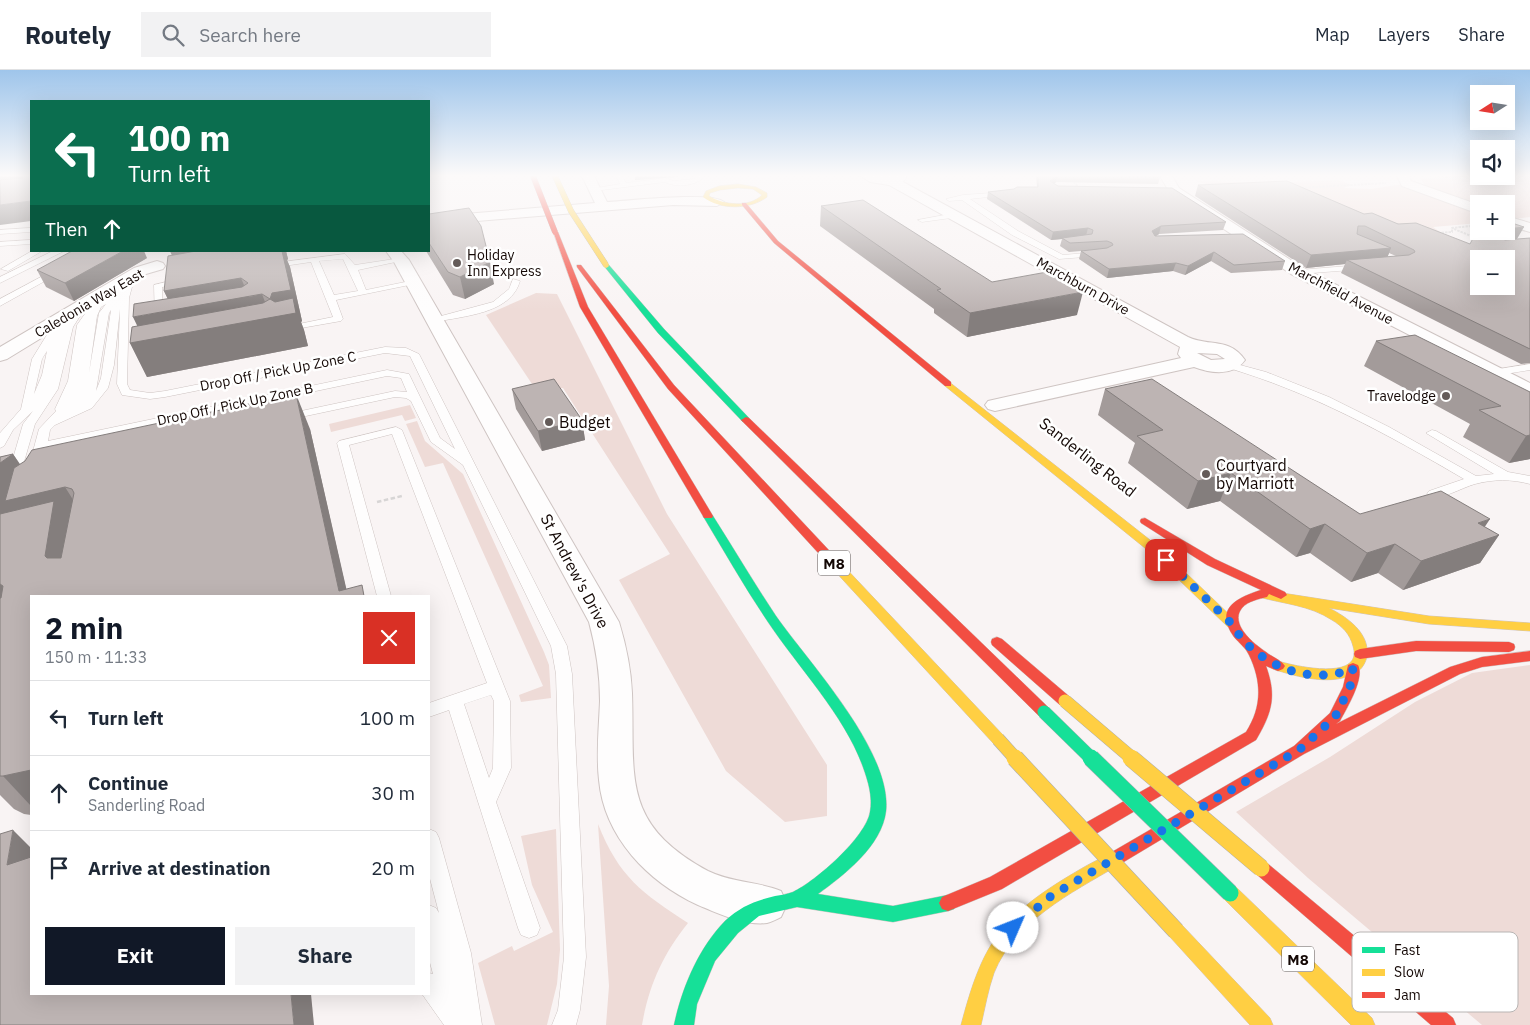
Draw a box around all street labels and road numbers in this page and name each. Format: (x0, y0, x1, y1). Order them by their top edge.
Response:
street label: Marchburn Drive (1033, 253, 1133, 319)
street label: Marchfield Avenue (1285, 258, 1397, 328)
street label: Caledonia Way East (31, 264, 147, 342)
street label: Drop Off / Pick Up Zone C (198, 347, 358, 395)
street label: Drop Off / Pick Up Zone B (155, 379, 315, 429)
street label: Sanderling Road (1036, 413, 1140, 501)
street label: St Andrew's Drive (536, 510, 614, 632)
road number: M8 (818, 550, 850, 576)
road number: M8 (1282, 946, 1314, 972)

